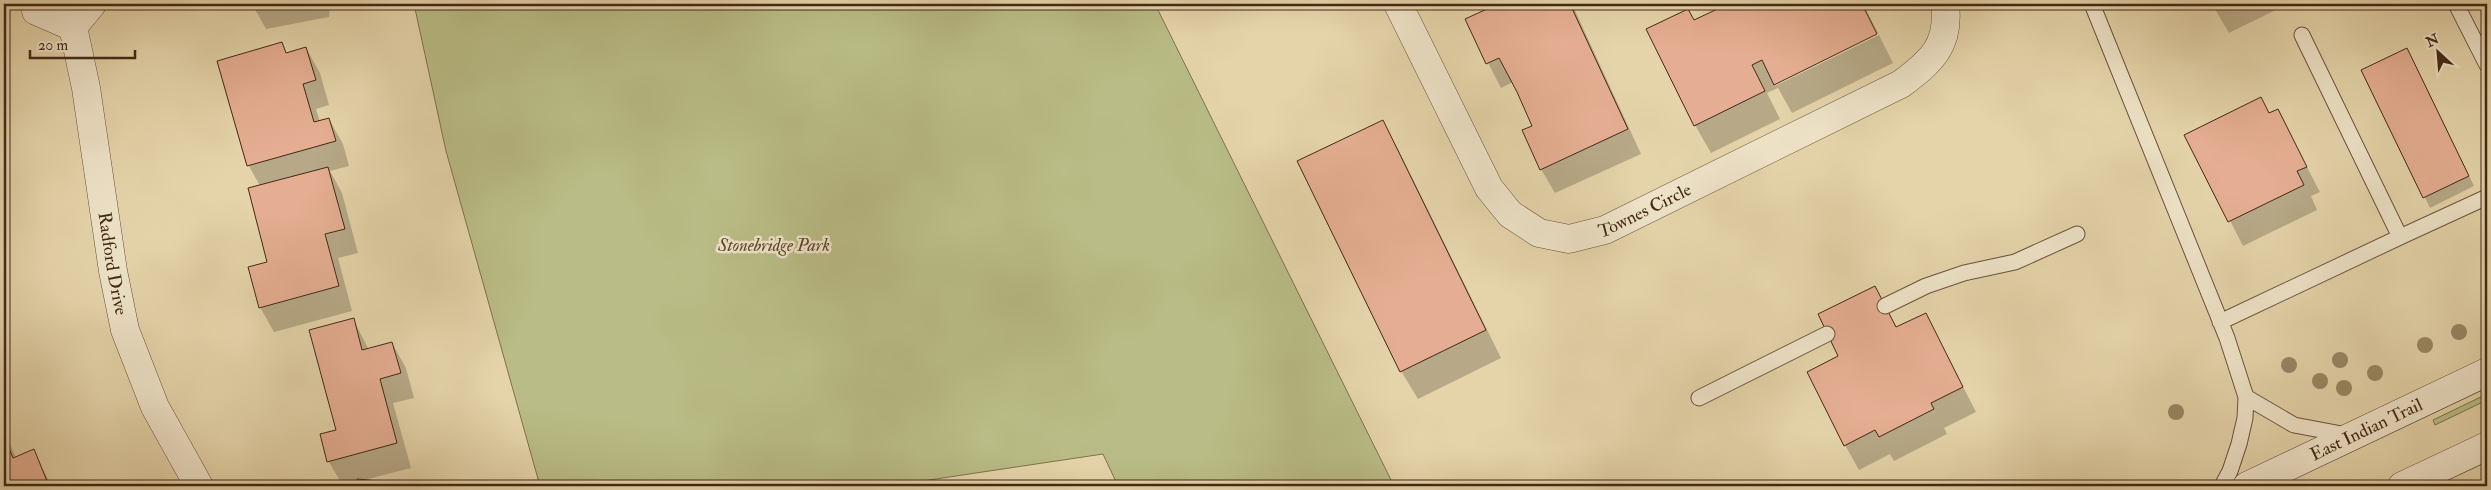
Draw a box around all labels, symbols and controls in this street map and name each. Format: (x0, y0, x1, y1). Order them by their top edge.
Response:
scale bar (30, 28, 135, 60)
north arrow (2414, 28, 2464, 78)
text: N (2422, 30, 2442, 52)
text: 20 m (38, 36, 68, 55)
street label: Townes Circle (1596, 178, 1695, 243)
street label: Radford Drive (93, 211, 133, 318)
park label: Stonebridge Park (717, 234, 830, 257)
street label: East Indian Trail (2306, 393, 2427, 466)

